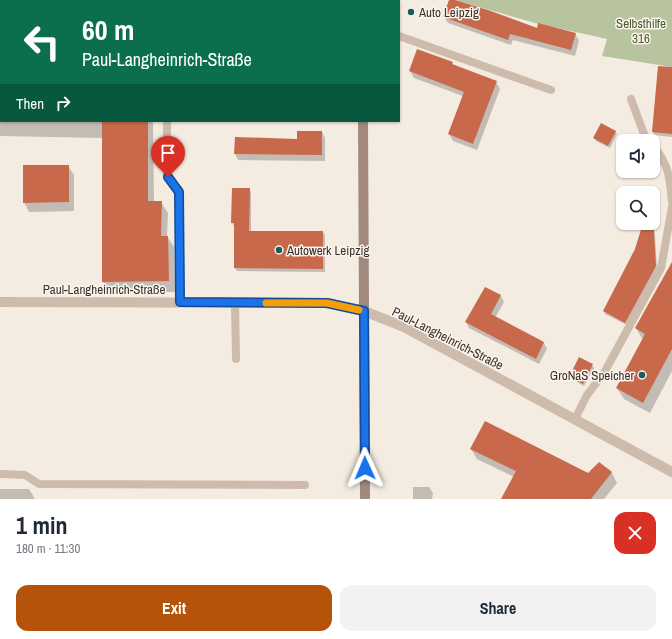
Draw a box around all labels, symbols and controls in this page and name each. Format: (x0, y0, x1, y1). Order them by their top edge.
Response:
place label: Auto Leipzig (418, 4, 479, 21)
marker: Auto Leipzig (406, 7, 416, 17)
text: 60 m (82, 11, 134, 49)
park label: Selbsthilfe 316 (616, 15, 666, 47)
icon: left (16, 16, 68, 68)
text: Paul-Langheinrich-Straße (82, 47, 252, 72)
icon: right (52, 92, 74, 114)
text: Then (16, 93, 44, 114)
map controls (616, 134, 660, 230)
button: sound (616, 134, 660, 178)
pin (151, 136, 185, 177)
icon: arrive (157, 142, 179, 164)
button: search (616, 186, 660, 230)
place label: Autowerk Leipzig (286, 242, 369, 259)
marker: Autowerk Leipzig (274, 245, 284, 255)
street label: Paul-Langheinrich-Straße (43, 281, 165, 298)
street label: Paul-Langheinrich-Straße (389, 303, 506, 374)
place label: GroNaS Speicher (550, 367, 634, 384)
marker: GroNaS Speicher (637, 370, 647, 380)
position arrow (344, 447, 386, 489)
text: 1 min (16, 509, 67, 541)
button: close (614, 512, 656, 554)
text: 180 m · 11:30 (16, 540, 80, 557)
button: Exit (16, 585, 332, 631)
button: Share (340, 585, 656, 631)

